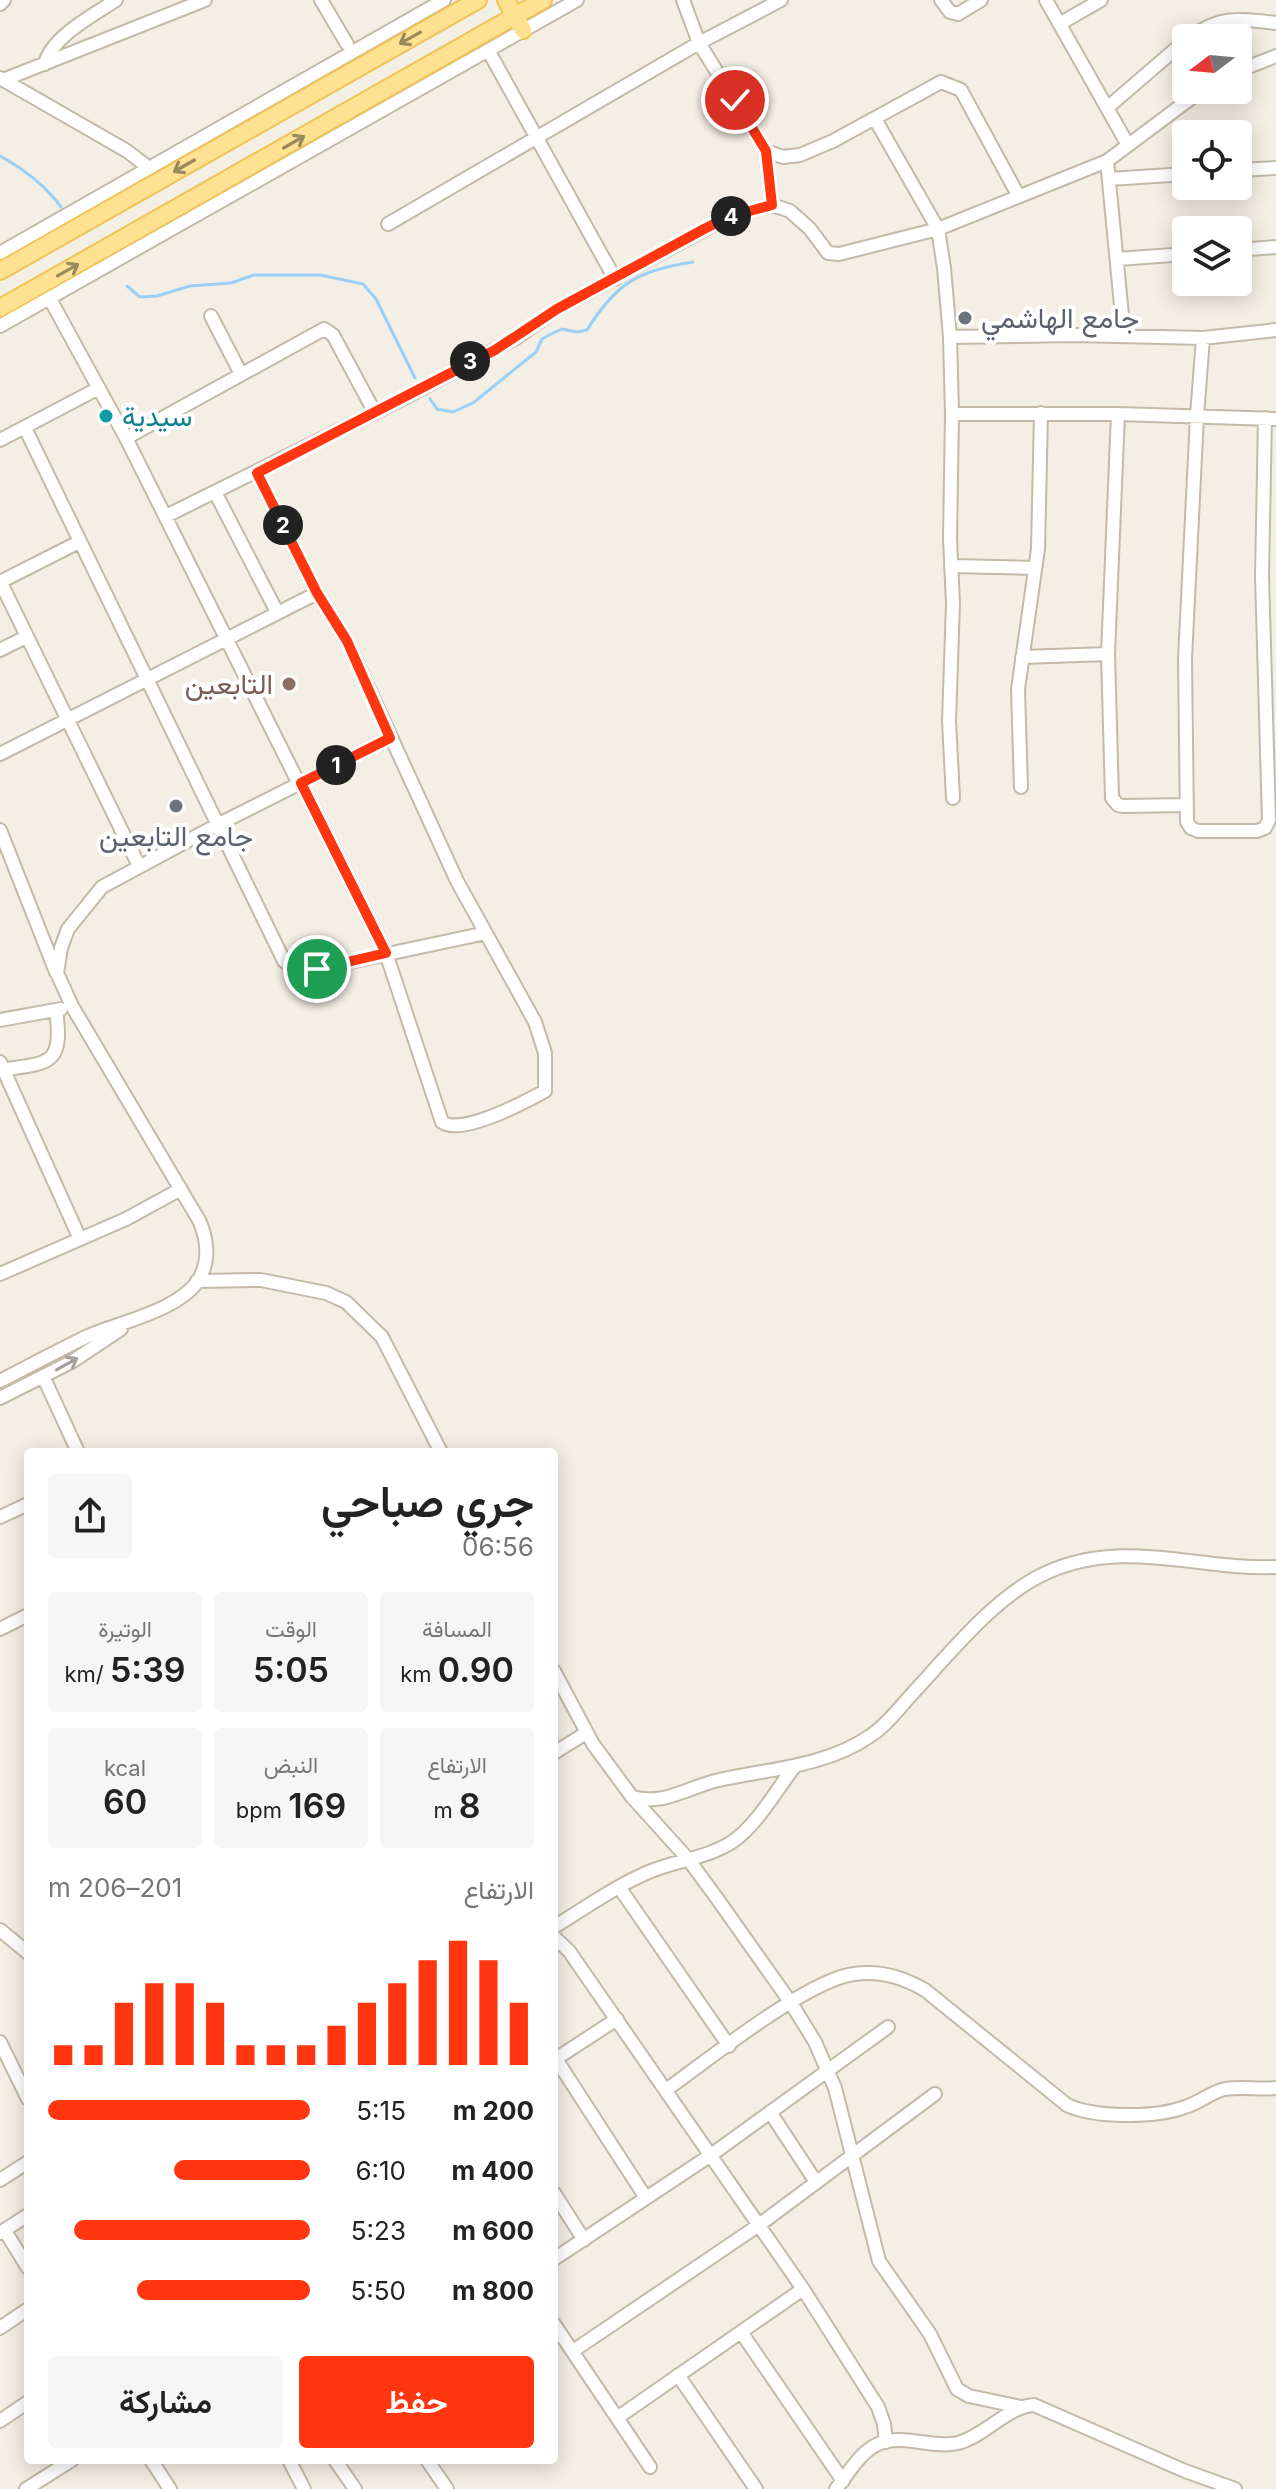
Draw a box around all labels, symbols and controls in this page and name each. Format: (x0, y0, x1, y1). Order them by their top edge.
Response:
north arrow (1172, 24, 1252, 104)
map controls (1172, 24, 1252, 296)
one-way arrow (398, 31, 422, 46)
pin (701, 66, 769, 134)
icon: check (713, 78, 757, 122)
button: locate (1172, 120, 1252, 200)
one-way arrow (282, 133, 305, 149)
one-way arrow (172, 159, 196, 175)
pin: 4 (711, 196, 751, 236)
text: 4 (724, 203, 738, 229)
button: layers (1172, 216, 1252, 296)
one-way arrow (56, 262, 80, 277)
place label: جامع الهاشمي (981, 301, 1139, 341)
marker: جامع الهاشمي (956, 309, 974, 327)
pin: 3 (450, 341, 490, 381)
text: 3 (463, 348, 477, 374)
place label: سيدية (122, 399, 192, 433)
marker: سيدية (97, 407, 115, 425)
pin: 2 (263, 505, 303, 545)
text: 2 (276, 512, 290, 538)
place label: التابعين (185, 667, 273, 701)
marker: التابعين (280, 675, 298, 693)
pin: 1 (316, 745, 356, 785)
text: 1 (331, 752, 341, 778)
marker: جامع التابعين (167, 797, 185, 815)
place label: جامع التابعين (99, 819, 253, 856)
pin (283, 935, 351, 1003)
icon: arrive (295, 947, 339, 991)
one-way arrow (55, 1355, 78, 1371)
button: share (48, 1474, 132, 1558)
text: جري صباحي (321, 1474, 534, 1528)
text: 06:56 (462, 1531, 534, 1562)
text: الوتيرة (98, 1616, 152, 1642)
text: الوقت (265, 1616, 317, 1642)
text: المسافة (422, 1616, 492, 1642)
text: 5:39 (110, 1649, 186, 1690)
text: 5:05 (253, 1649, 329, 1690)
text: 0.90 (438, 1649, 514, 1690)
text: /km (64, 1661, 110, 1687)
text: km (400, 1661, 438, 1687)
text: النبض (264, 1752, 318, 1778)
text: الارتفاع (427, 1752, 487, 1778)
text: kcal (104, 1755, 146, 1781)
text: 60 (103, 1781, 147, 1822)
text: 169 (288, 1785, 346, 1826)
text: 8 (459, 1785, 481, 1826)
text: bpm (236, 1797, 288, 1823)
text: m (433, 1797, 459, 1823)
text: 201–206 m (48, 1872, 182, 1903)
text: الارتفاع (463, 1874, 534, 1905)
text: 5:15 (356, 2095, 406, 2126)
text: 200 m (453, 2095, 534, 2126)
text: 6:10 (355, 2155, 406, 2186)
text: 400 m (451, 2155, 534, 2186)
text: 5:23 (351, 2215, 406, 2246)
text: 600 m (452, 2215, 534, 2246)
text: 5:50 (350, 2275, 406, 2306)
text: 800 m (452, 2275, 534, 2306)
button: مشاركة (48, 2356, 283, 2448)
button: حفظ (299, 2356, 534, 2448)

